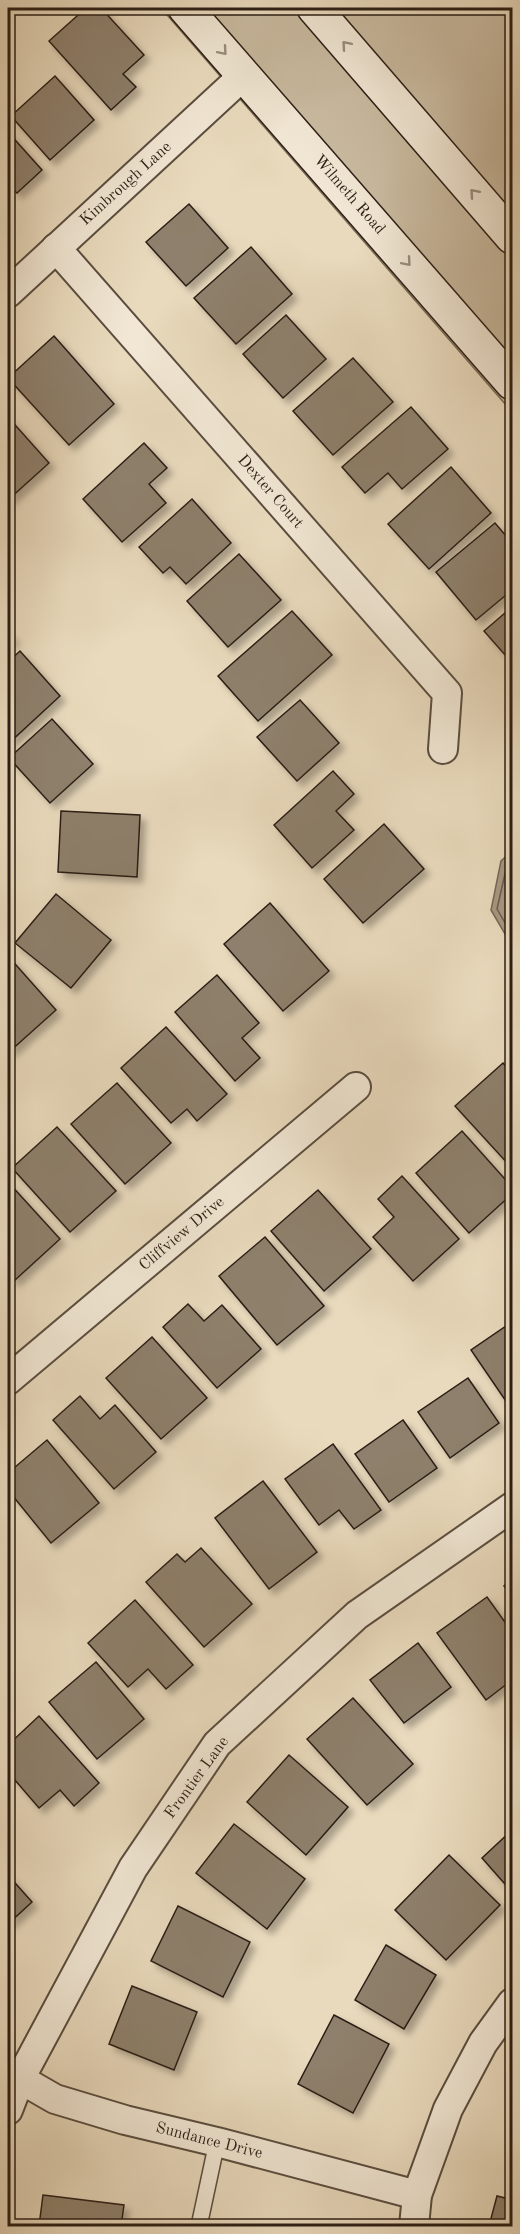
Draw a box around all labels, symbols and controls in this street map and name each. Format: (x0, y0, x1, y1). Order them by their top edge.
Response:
one-way arrow (343, 41, 354, 52)
one-way arrow (216, 45, 227, 55)
street label: Kimbrough Lane (77, 139, 175, 229)
street label: Wilmeth Road (310, 152, 388, 238)
one-way arrow (470, 189, 481, 200)
one-way arrow (400, 255, 411, 266)
street label: Dexter Court (234, 452, 306, 532)
street label: Cliffview Drive (136, 1194, 228, 1274)
street label: Frontier Lane (162, 1734, 232, 1822)
street label: Sundance Drive (154, 2120, 264, 2162)

